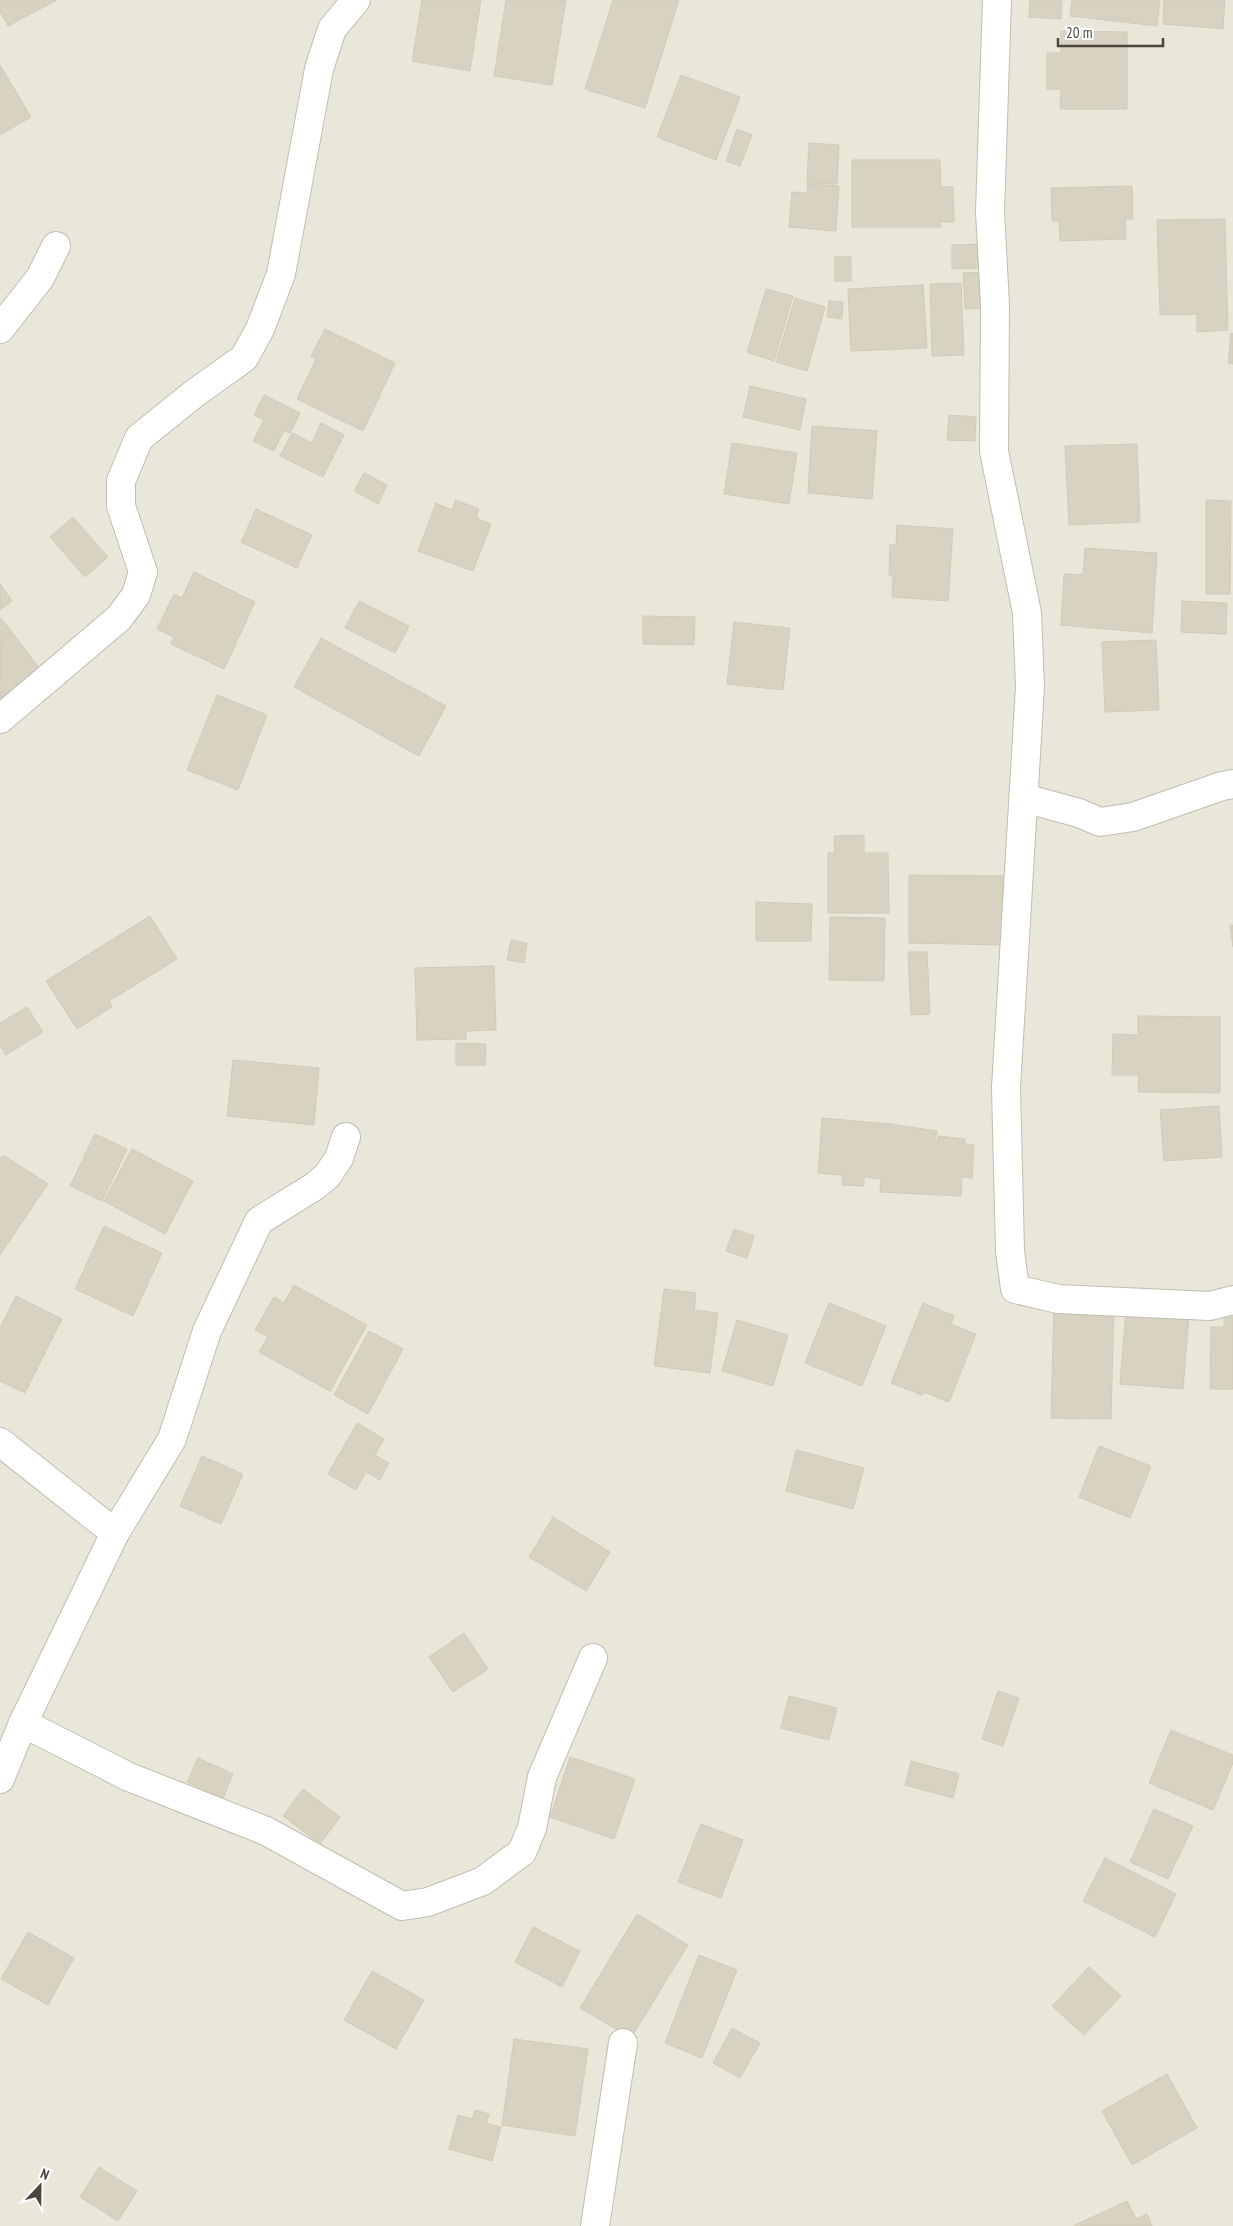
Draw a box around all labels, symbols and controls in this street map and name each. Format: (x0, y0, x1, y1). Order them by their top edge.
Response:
scale bar (1058, 15, 1163, 47)
text: 20 m (1066, 23, 1092, 42)
north arrow (15, 2161, 65, 2211)
text: N (38, 2164, 52, 2184)

